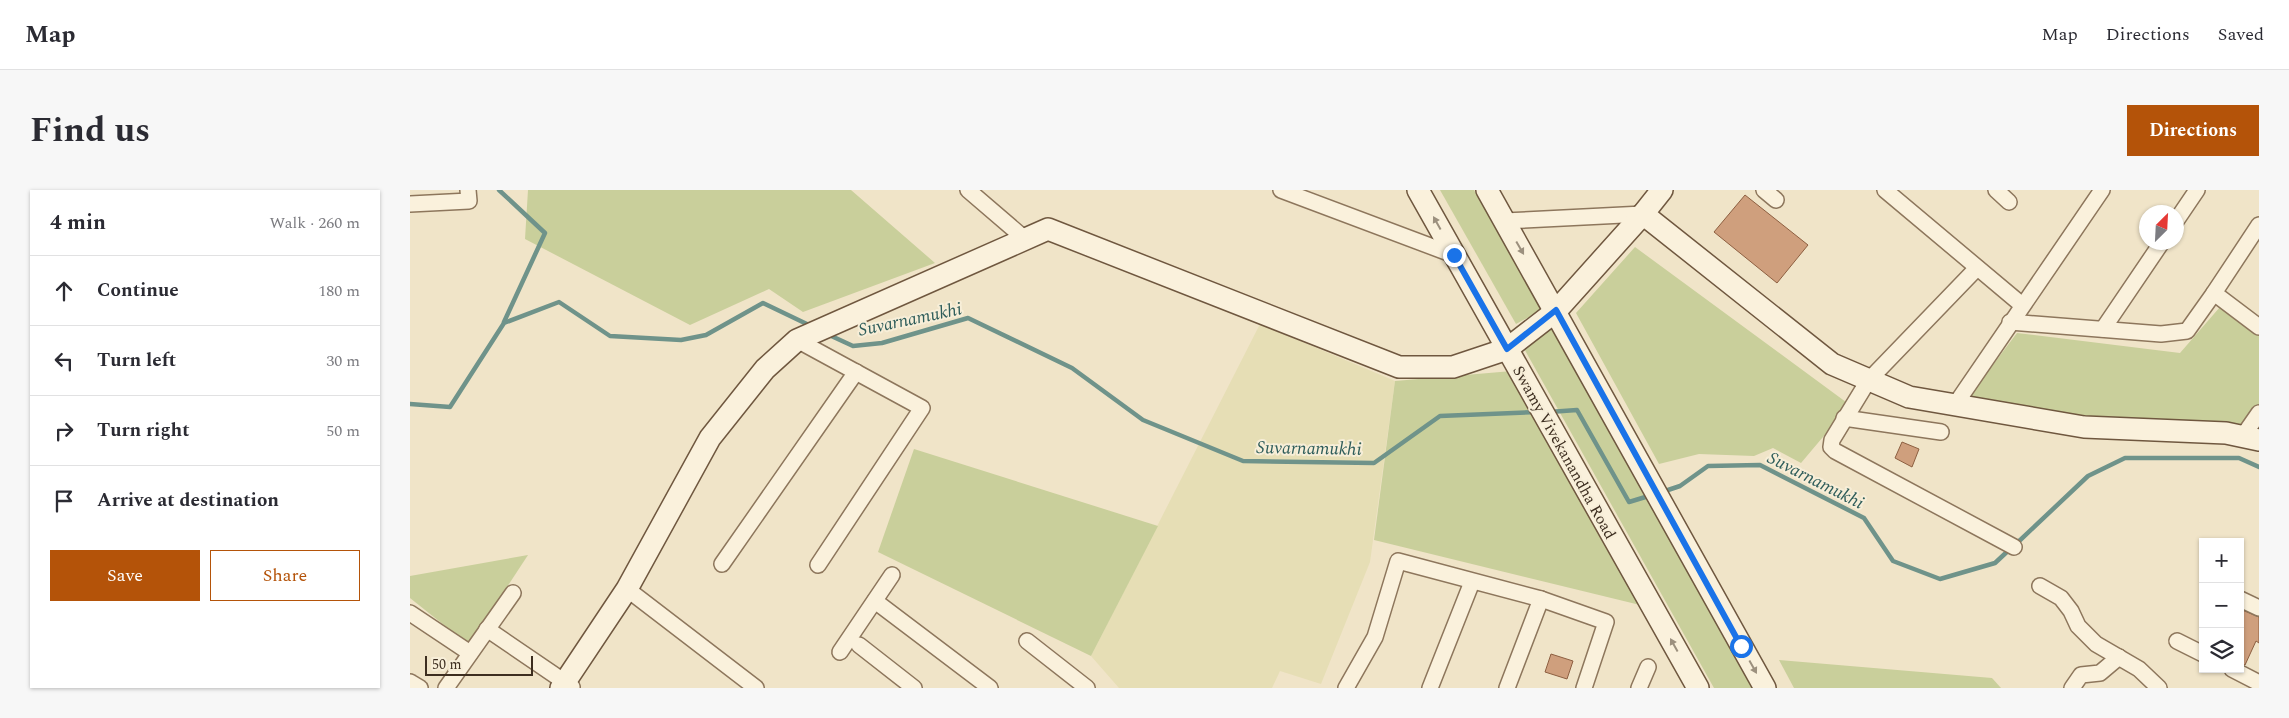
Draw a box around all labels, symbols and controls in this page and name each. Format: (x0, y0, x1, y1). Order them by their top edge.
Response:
text: Map (25, 17, 75, 53)
text: Map (2042, 21, 2078, 48)
text: Directions (2106, 21, 2190, 48)
text: Saved (2218, 21, 2264, 48)
text: Find us (30, 104, 150, 157)
button: Directions (2127, 105, 2259, 156)
north arrow (2139, 205, 2184, 250)
text: 4 min (50, 207, 106, 239)
text: Walk · 260 m (269, 211, 360, 235)
one-way arrow (1432, 217, 1441, 230)
one-way arrow (1515, 241, 1524, 254)
route end (1443, 244, 1466, 267)
text: Continue (97, 276, 179, 305)
icon: ahead (50, 277, 78, 305)
text: 180 m (318, 279, 360, 303)
water label: Suvarnamukhi (856, 295, 964, 344)
text: Turn left (97, 346, 176, 375)
icon: left (50, 347, 78, 375)
text: 30 m (326, 349, 360, 373)
street label: Swamy Vivekanandha Road (1506, 361, 1622, 544)
text: Turn right (97, 416, 190, 445)
icon: right (50, 417, 78, 445)
text: 50 m (326, 419, 360, 443)
water label: Suvarnamukhi (1256, 434, 1362, 463)
water label: Suvarnamukhi (1763, 444, 1869, 516)
text: Arrive at destination (97, 486, 279, 515)
icon: arrive (50, 487, 78, 515)
map controls (2199, 538, 2244, 673)
button: + (2199, 538, 2244, 583)
button: Save (50, 550, 200, 601)
button: Share (210, 550, 360, 601)
button: − (2199, 583, 2244, 628)
button: layers (2199, 628, 2244, 673)
route start (1730, 635, 1753, 658)
one-way arrow (1669, 639, 1678, 652)
scale bar (425, 653, 532, 676)
text: 50 m (432, 654, 462, 675)
one-way arrow (1749, 660, 1757, 674)

